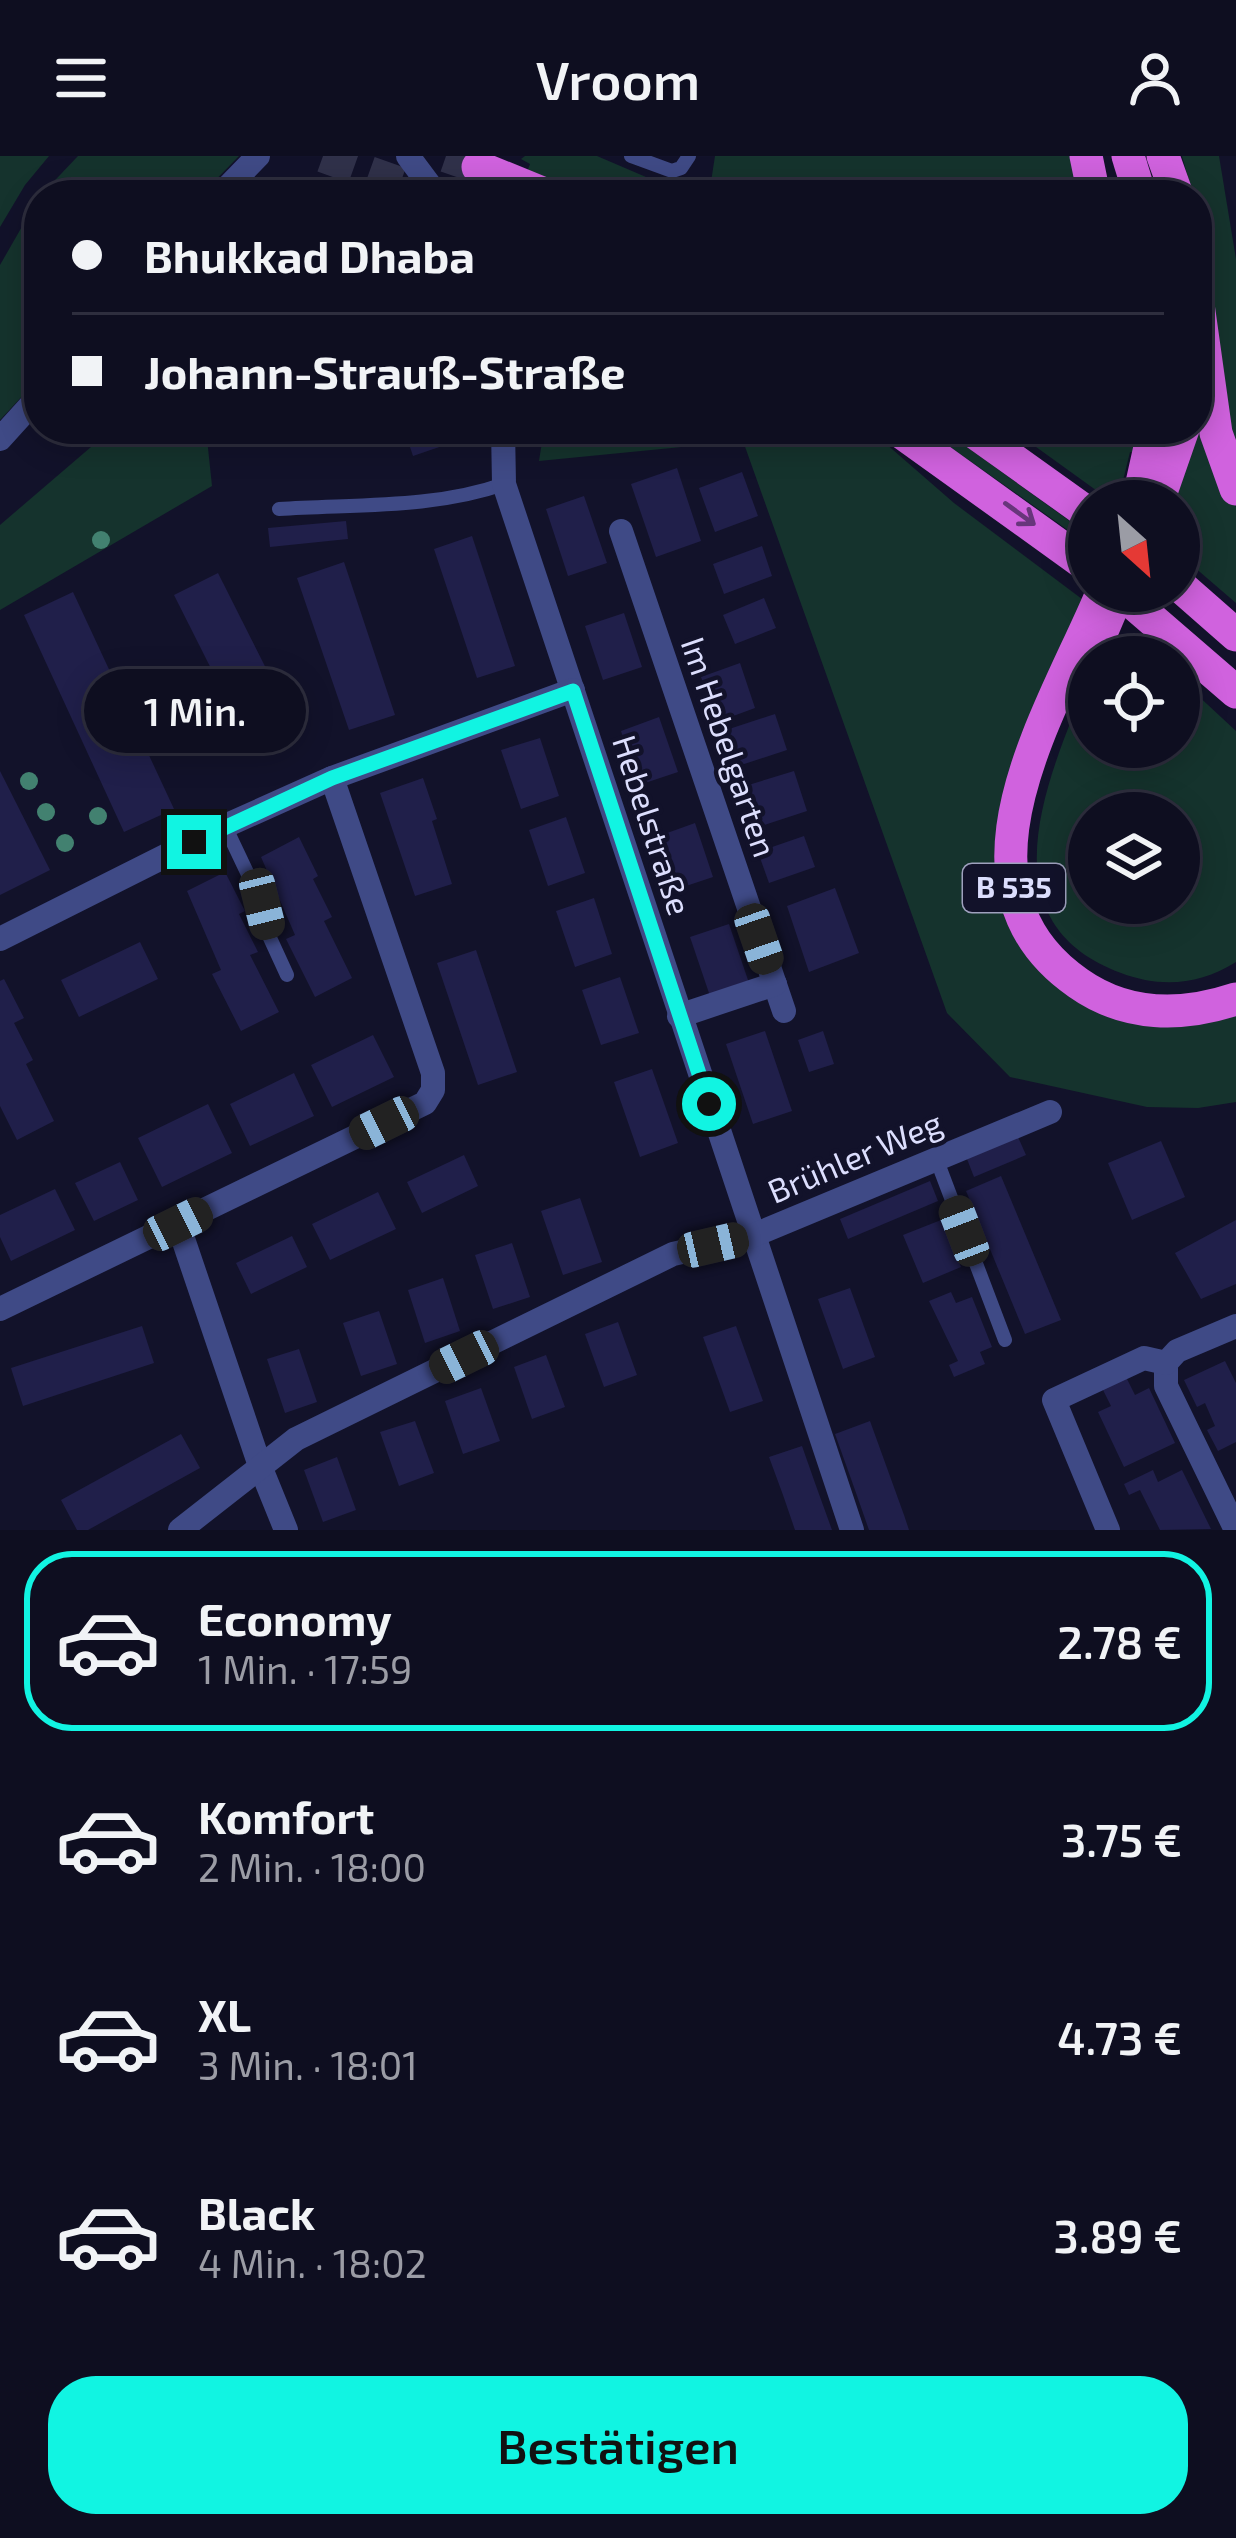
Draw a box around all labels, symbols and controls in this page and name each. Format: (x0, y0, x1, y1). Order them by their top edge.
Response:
icon: menu (48, 45, 114, 111)
icon: person (1122, 45, 1188, 111)
text: Vroom (536, 46, 700, 111)
text: Bhukkad Dhaba (144, 228, 475, 282)
text: Johann-Strauß-Straße (144, 344, 625, 398)
north arrow (1068, 480, 1200, 612)
map controls (1068, 480, 1200, 924)
one-way arrow (1003, 501, 1036, 527)
street label: Im Hebelgarten (674, 631, 786, 862)
button: locate (1068, 636, 1200, 768)
callout: 1 Min. (83, 668, 305, 752)
text: 1 Min. (144, 687, 246, 734)
street label: Hebelstraße (605, 730, 701, 920)
button: layers (1068, 792, 1200, 924)
route end (167, 815, 221, 869)
road number: B 535 (963, 864, 1065, 912)
car (236, 865, 288, 943)
car (730, 899, 788, 979)
route start (682, 1077, 736, 1131)
car (344, 1091, 424, 1155)
street label: Brühler Weg (761, 1101, 948, 1211)
car (934, 1191, 994, 1271)
car (138, 1192, 218, 1256)
car (674, 1219, 752, 1271)
car (424, 1325, 504, 1389)
icon: car (54, 1587, 162, 1695)
text: Economy (198, 1591, 392, 1645)
text: 2.78 € (1057, 1614, 1182, 1668)
text: 1 Min. · 17:59 (198, 1645, 412, 1692)
icon: car (54, 1785, 162, 1893)
text: Komfort (198, 1789, 374, 1843)
text: 3.75 € (1061, 1812, 1182, 1866)
text: 2 Min. · 18:00 (198, 1843, 426, 1890)
icon: car (54, 1983, 162, 2091)
text: XL (198, 1987, 251, 2041)
text: 4.73 € (1057, 2010, 1182, 2064)
text: 3 Min. · 18:01 (198, 2041, 418, 2088)
icon: car (54, 2181, 162, 2289)
text: Black (198, 2185, 315, 2239)
text: 3.89 € (1053, 2208, 1182, 2262)
text: 4 Min. · 18:02 (198, 2239, 427, 2286)
button: Bestätigen (48, 2376, 1188, 2514)

